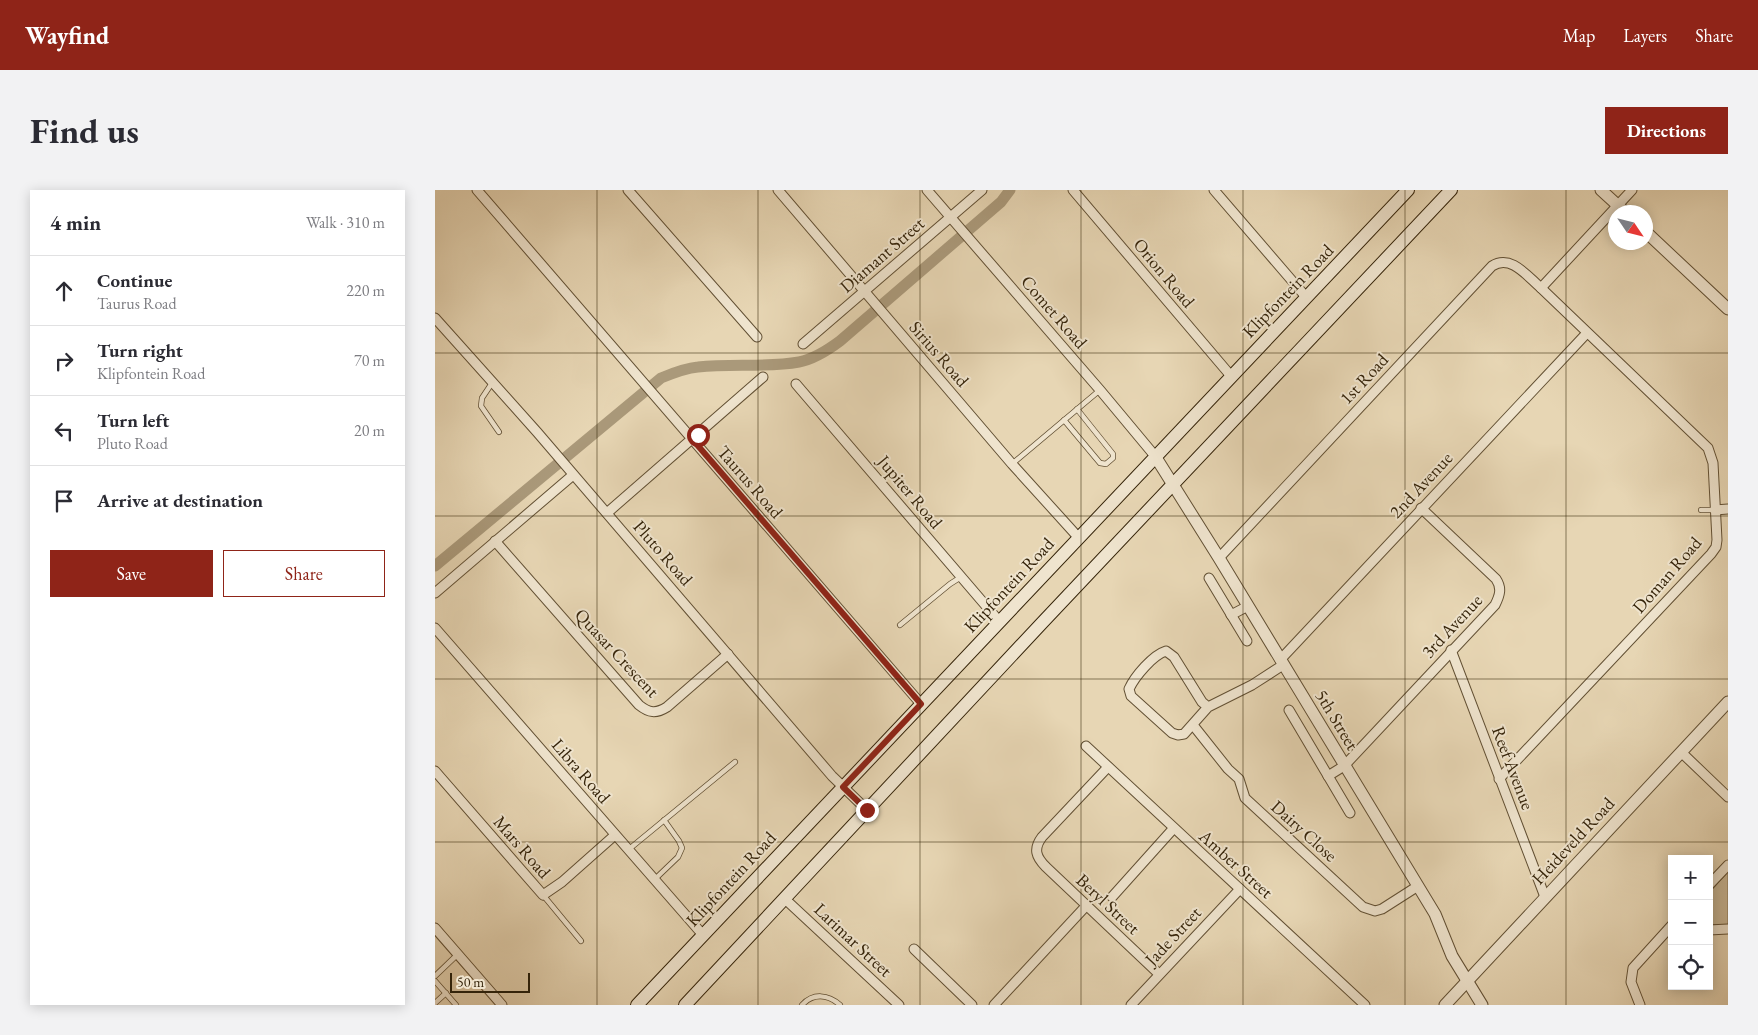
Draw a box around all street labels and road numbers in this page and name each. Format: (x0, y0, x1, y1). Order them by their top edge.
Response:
street label: Diamant Street (835, 211, 929, 298)
street label: Orion Road (1129, 233, 1201, 313)
street label: Klipfontein Road (1237, 238, 1339, 342)
street label: Comet Road (1016, 270, 1093, 354)
street label: Sirius Road (905, 316, 975, 392)
street label: 1st Road (1334, 348, 1394, 409)
street label: Taurus Road (712, 440, 789, 524)
street label: 2nd Avenue (1384, 447, 1457, 523)
street label: Jupiter Road (872, 449, 948, 534)
street label: Pluto Road (629, 515, 699, 591)
street label: Doman Road (1627, 531, 1707, 618)
street label: Klipfontein Road (959, 532, 1059, 637)
street label: 3rd Avenue (1416, 589, 1487, 662)
street label: Quasar Crescent (570, 603, 665, 702)
street label: 5th Street (1310, 685, 1365, 755)
street label: Reef Avenue (1487, 723, 1540, 813)
street label: Libra Road (547, 733, 616, 809)
street label: Heideveld Road (1526, 791, 1620, 889)
street label: Dairy Close (1266, 795, 1342, 866)
street label: Mars Road (489, 810, 557, 884)
street label: Amber Street (1194, 824, 1278, 903)
street label: Klipfontein Road (681, 826, 781, 931)
street label: Beryl Street (1072, 868, 1145, 939)
street label: Larimar Street (809, 898, 897, 982)
street label: Jade Street (1138, 901, 1206, 972)

